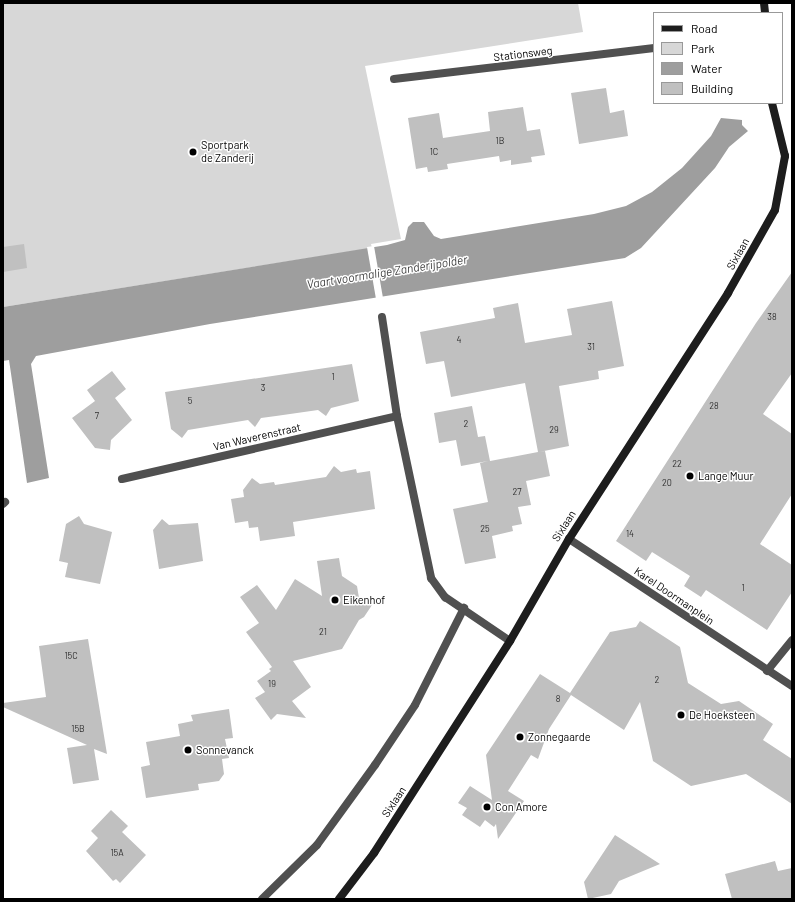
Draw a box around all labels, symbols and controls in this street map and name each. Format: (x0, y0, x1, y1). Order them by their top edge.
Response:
legend (653, 12, 783, 104)
text: Road (691, 21, 718, 35)
text: Park (691, 41, 715, 55)
street label: Stationsweg (493, 44, 553, 64)
text: Water (691, 61, 722, 75)
text: Building (691, 81, 733, 95)
house number: 1B (496, 136, 504, 146)
place label: Sportpark de Zanderij (201, 139, 254, 165)
marker: Sportpark de Zanderij (188, 147, 198, 157)
house number: 1C (430, 147, 438, 157)
street label: Sixlaan (724, 236, 752, 272)
water label: Vaart voormalige Zanderijpolder (306, 252, 468, 292)
house number: 38 (767, 312, 777, 322)
house number: 4 (457, 335, 461, 345)
house number: 31 (587, 342, 595, 352)
house number: 1 (331, 372, 335, 382)
house number: 3 (261, 383, 265, 393)
house number: 5 (188, 396, 192, 406)
house number: 28 (709, 401, 719, 411)
house number: 7 (95, 411, 99, 421)
house number: 2 (464, 419, 468, 429)
street label: Van Waverenstraat (212, 421, 302, 453)
house number: 29 (549, 425, 559, 435)
house number: 22 (672, 459, 682, 469)
place label: Lange Muur (698, 469, 753, 483)
marker: Lange Muur (685, 471, 695, 481)
house number: 20 (662, 478, 672, 488)
house number: 27 (512, 487, 522, 497)
street label: Sixlaan (549, 508, 579, 544)
house number: 25 (480, 524, 490, 534)
house number: 14 (626, 529, 634, 539)
street label: Karel Doormanplein (632, 564, 716, 628)
house number: 1 (741, 583, 745, 593)
place label: Eikenhof (343, 593, 385, 607)
marker: Eikenhof (330, 595, 340, 605)
house number: 21 (319, 627, 327, 637)
house number: 15C (64, 651, 78, 661)
house number: 2 (655, 675, 659, 685)
house number: 19 (268, 679, 276, 689)
house number: 8 (556, 694, 560, 704)
place label: De Hoeksteen (689, 708, 755, 722)
marker: De Hoeksteen (676, 710, 686, 720)
house number: 15B (71, 724, 85, 734)
place label: Zonnegaarde (528, 730, 591, 744)
marker: Zonnegaarde (515, 732, 525, 742)
place label: Sonnevanck (196, 743, 254, 757)
marker: Sonnevanck (183, 745, 193, 755)
street label: Sixlaan (379, 784, 409, 820)
place label: Con Amore (495, 800, 547, 814)
marker: Con Amore (482, 802, 492, 812)
house number: 15A (110, 848, 124, 858)

